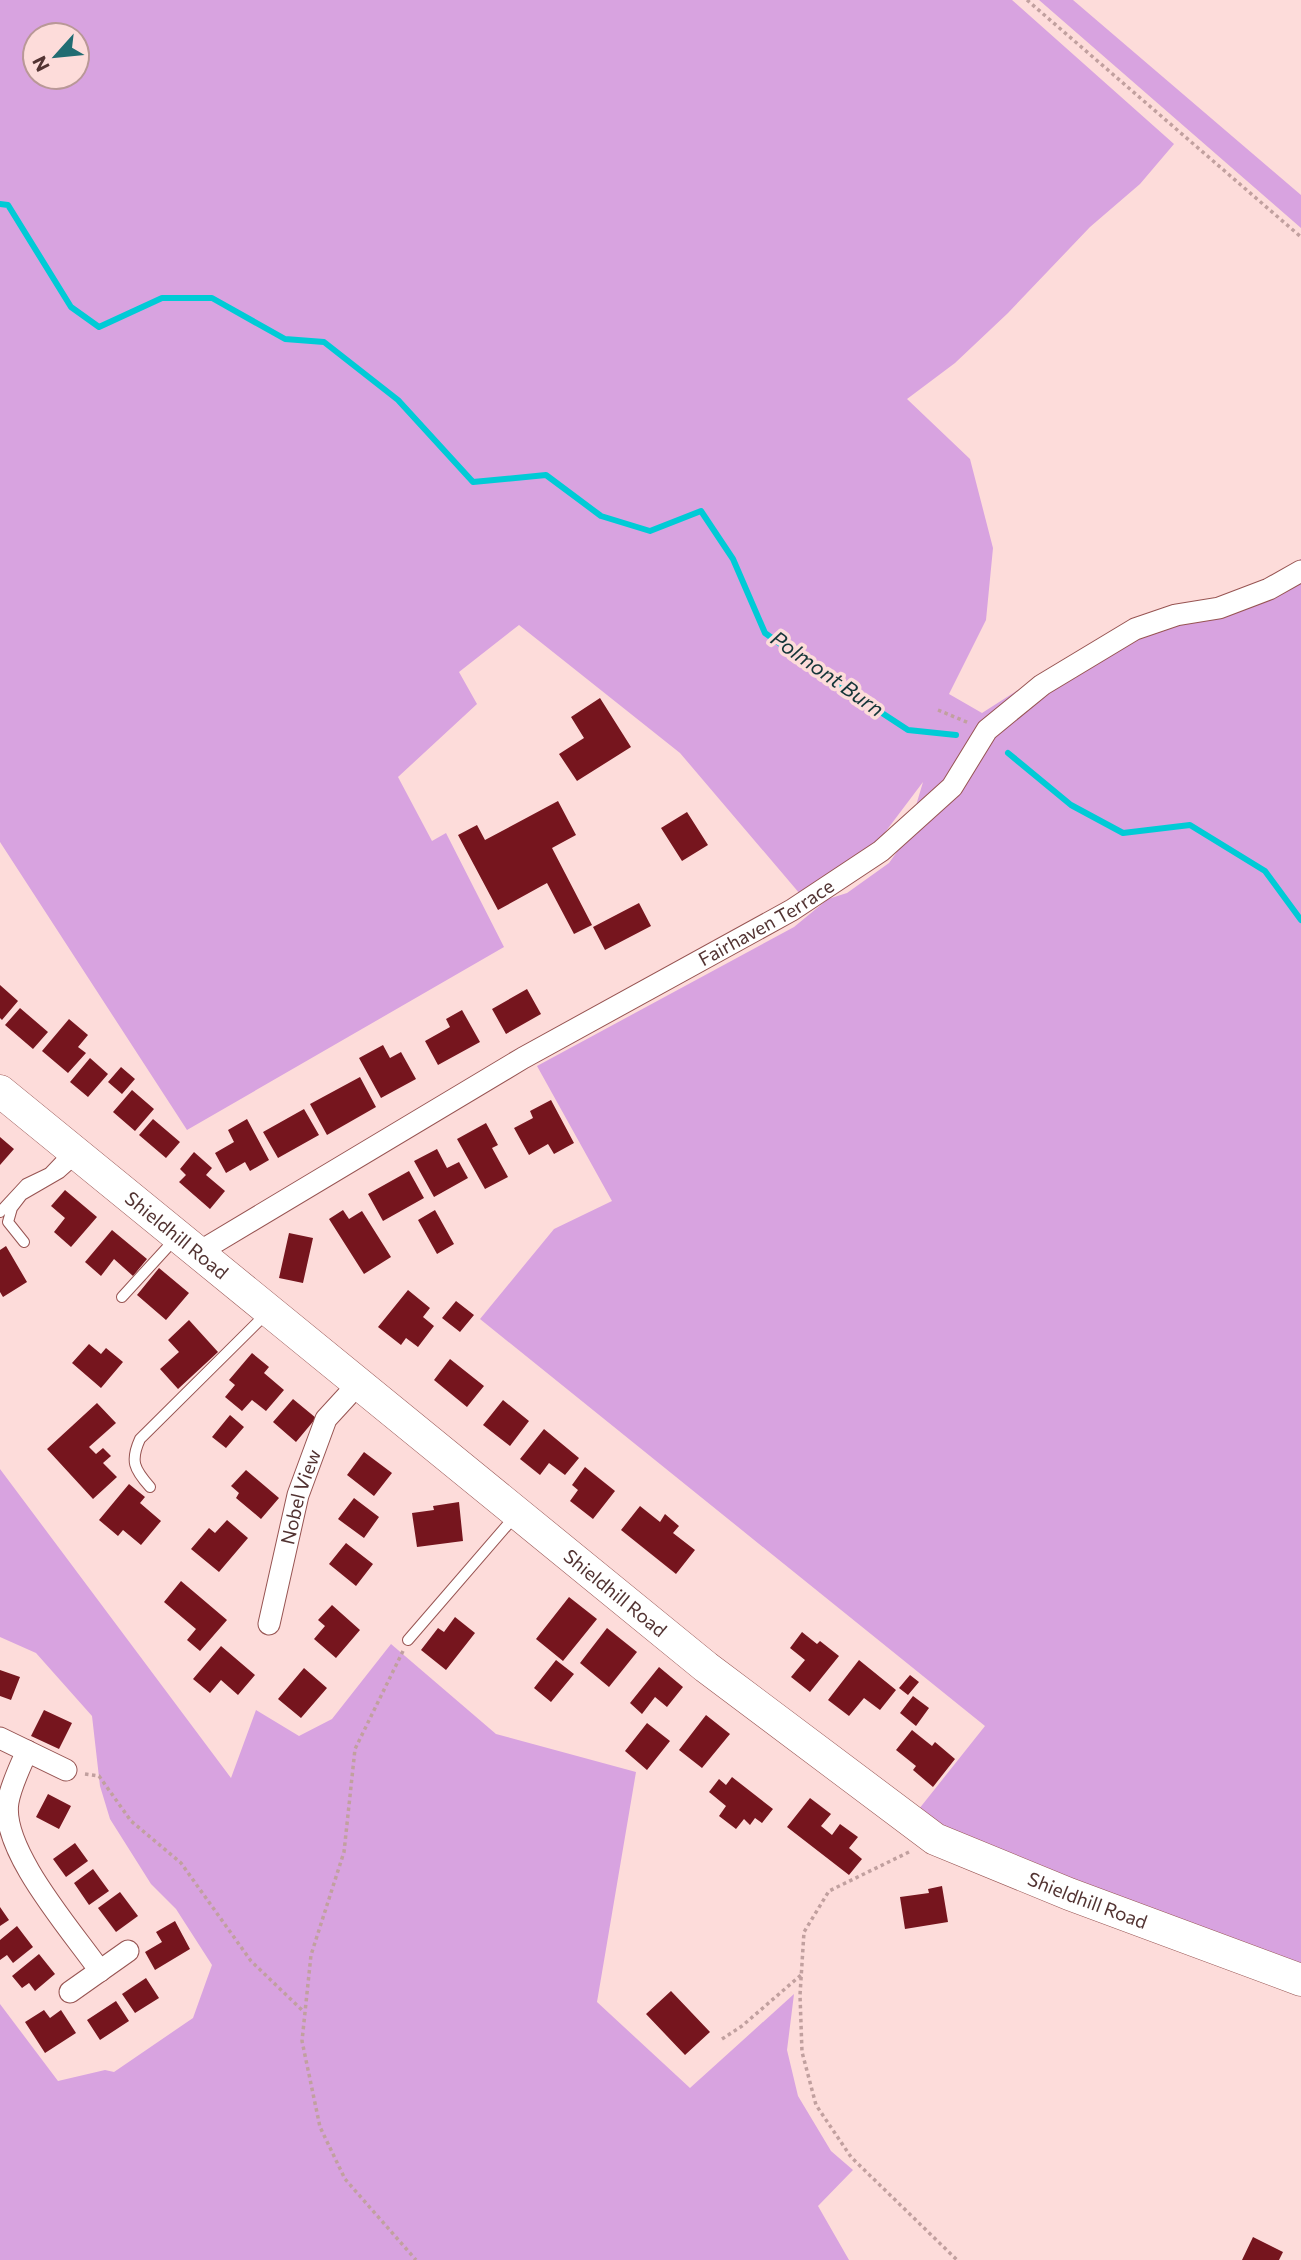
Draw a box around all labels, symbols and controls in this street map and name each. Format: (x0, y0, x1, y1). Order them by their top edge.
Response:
north arrow (21, 21, 91, 91)
text: N (27, 52, 54, 76)
water label: Polmont Burn (767, 625, 889, 721)
street label: Fairhaven Terrace (694, 874, 838, 970)
street label: Shieldhill Road (121, 1186, 233, 1284)
street label: Nobel View (275, 1446, 325, 1547)
street label: Shieldhill Road (559, 1544, 672, 1641)
street label: Shieldhill Road (1025, 1866, 1151, 1933)

